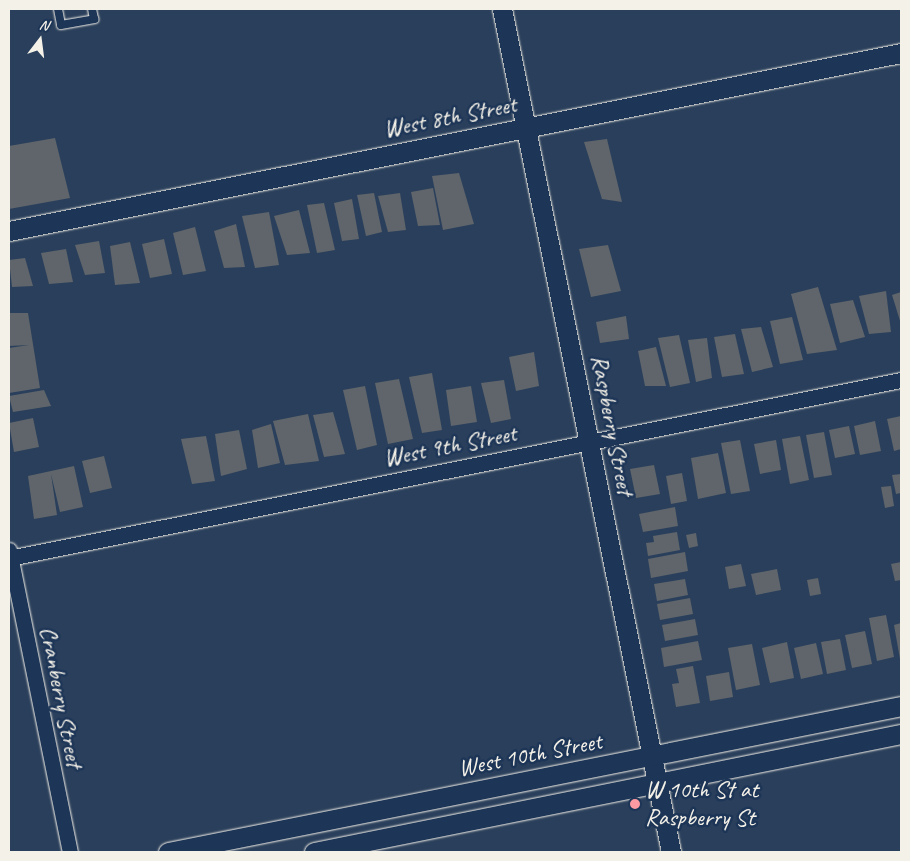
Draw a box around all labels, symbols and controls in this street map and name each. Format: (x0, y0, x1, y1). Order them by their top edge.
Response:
north arrow (15, 15, 65, 65)
text: N (38, 16, 50, 34)
street label: West 8th Street (381, 90, 519, 144)
street label: Raspberry Street (584, 352, 640, 498)
street label: West 9th Street (381, 419, 519, 473)
street label: Cranberry Street (33, 624, 89, 770)
street label: West 10th Street (456, 727, 604, 783)
place label: W 10th St at Raspberry St (645, 776, 759, 832)
marker: W 10th St at Raspberry St (629, 798, 641, 810)

